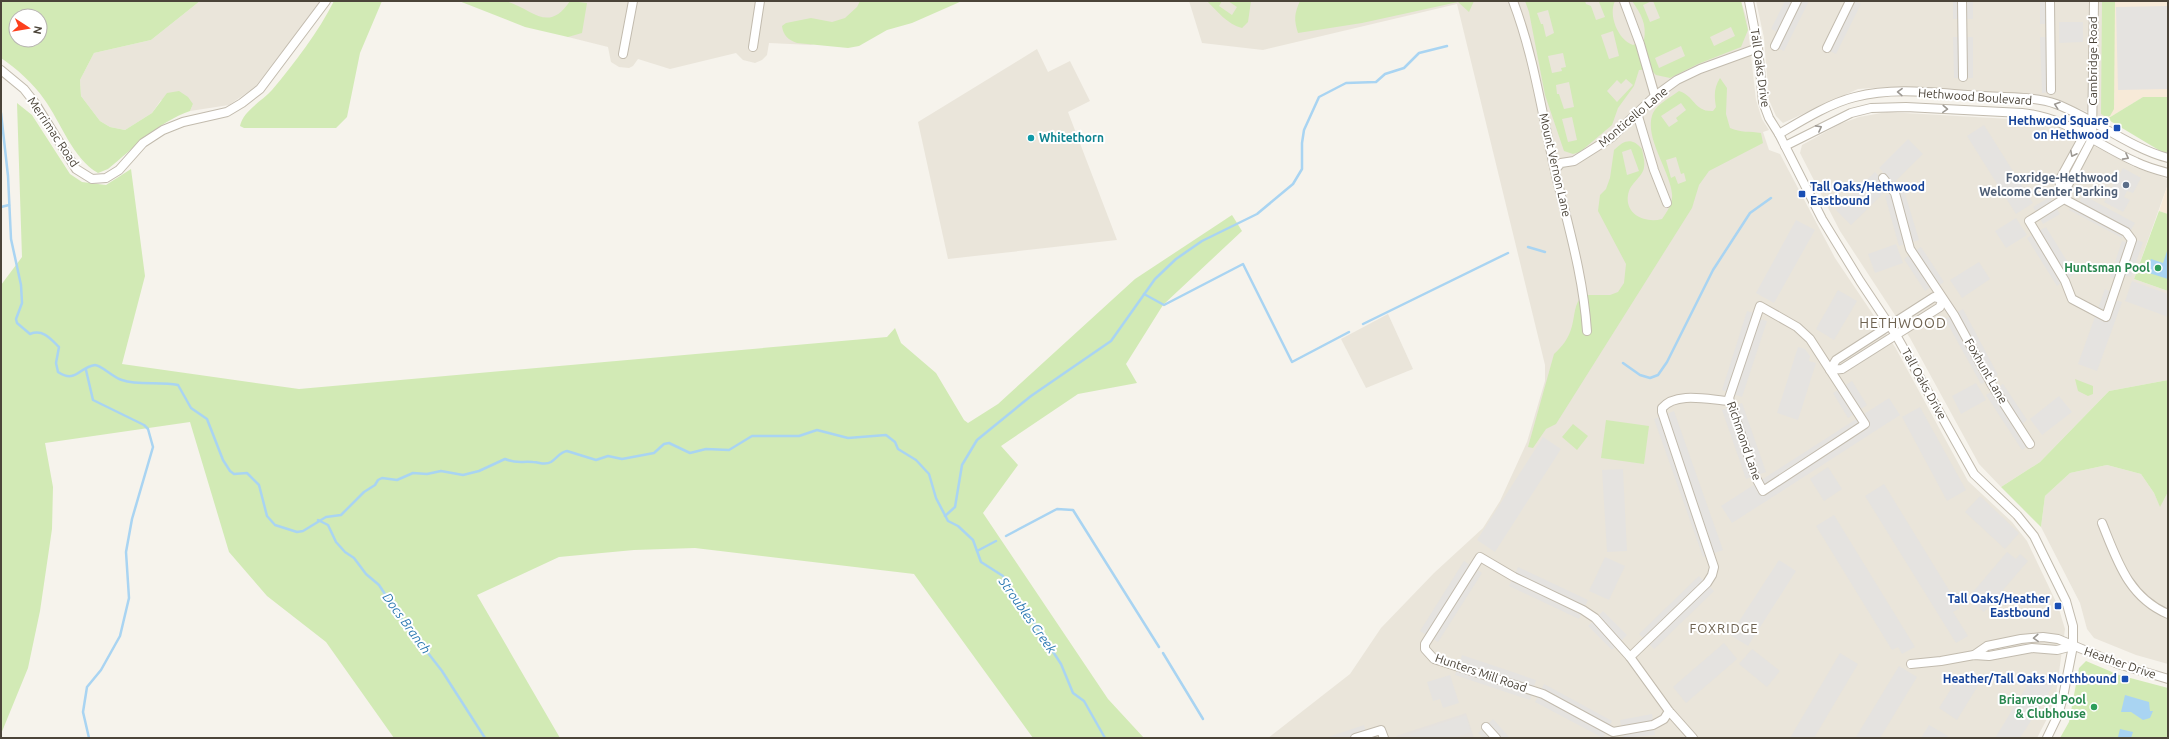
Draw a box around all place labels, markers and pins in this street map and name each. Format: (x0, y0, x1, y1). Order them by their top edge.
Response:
place label: Hethwood Square on Hethwood (2008, 114, 2109, 141)
marker: Hethwood Square on Hethwood (2112, 123, 2122, 133)
place label: Whitethorn (1039, 131, 1104, 144)
marker: Whitethorn (1026, 133, 1036, 143)
place label: Foxridge-Hethwood Welcome Center Parking (1979, 171, 2118, 198)
place label: Tall Oaks/Hethwood Eastbound (1810, 180, 1925, 207)
marker: Foxridge-Hethwood Welcome Center Parking (2121, 180, 2131, 190)
marker: Tall Oaks/Hethwood Eastbound (1797, 189, 1807, 199)
place label: Huntsman Pool (2064, 261, 2150, 274)
marker: Huntsman Pool (2153, 263, 2163, 273)
place label: Tall Oaks/Heather Eastbound (1948, 592, 2050, 619)
marker: Tall Oaks/Heather Eastbound (2053, 601, 2063, 611)
place label: Heather/Tall Oaks Northbound (1943, 672, 2117, 685)
marker: Heather/Tall Oaks Northbound (2120, 674, 2130, 684)
place label: Briarwood Pool & Clubhouse (1999, 693, 2086, 720)
marker: Briarwood Pool & Clubhouse (2089, 702, 2099, 712)

